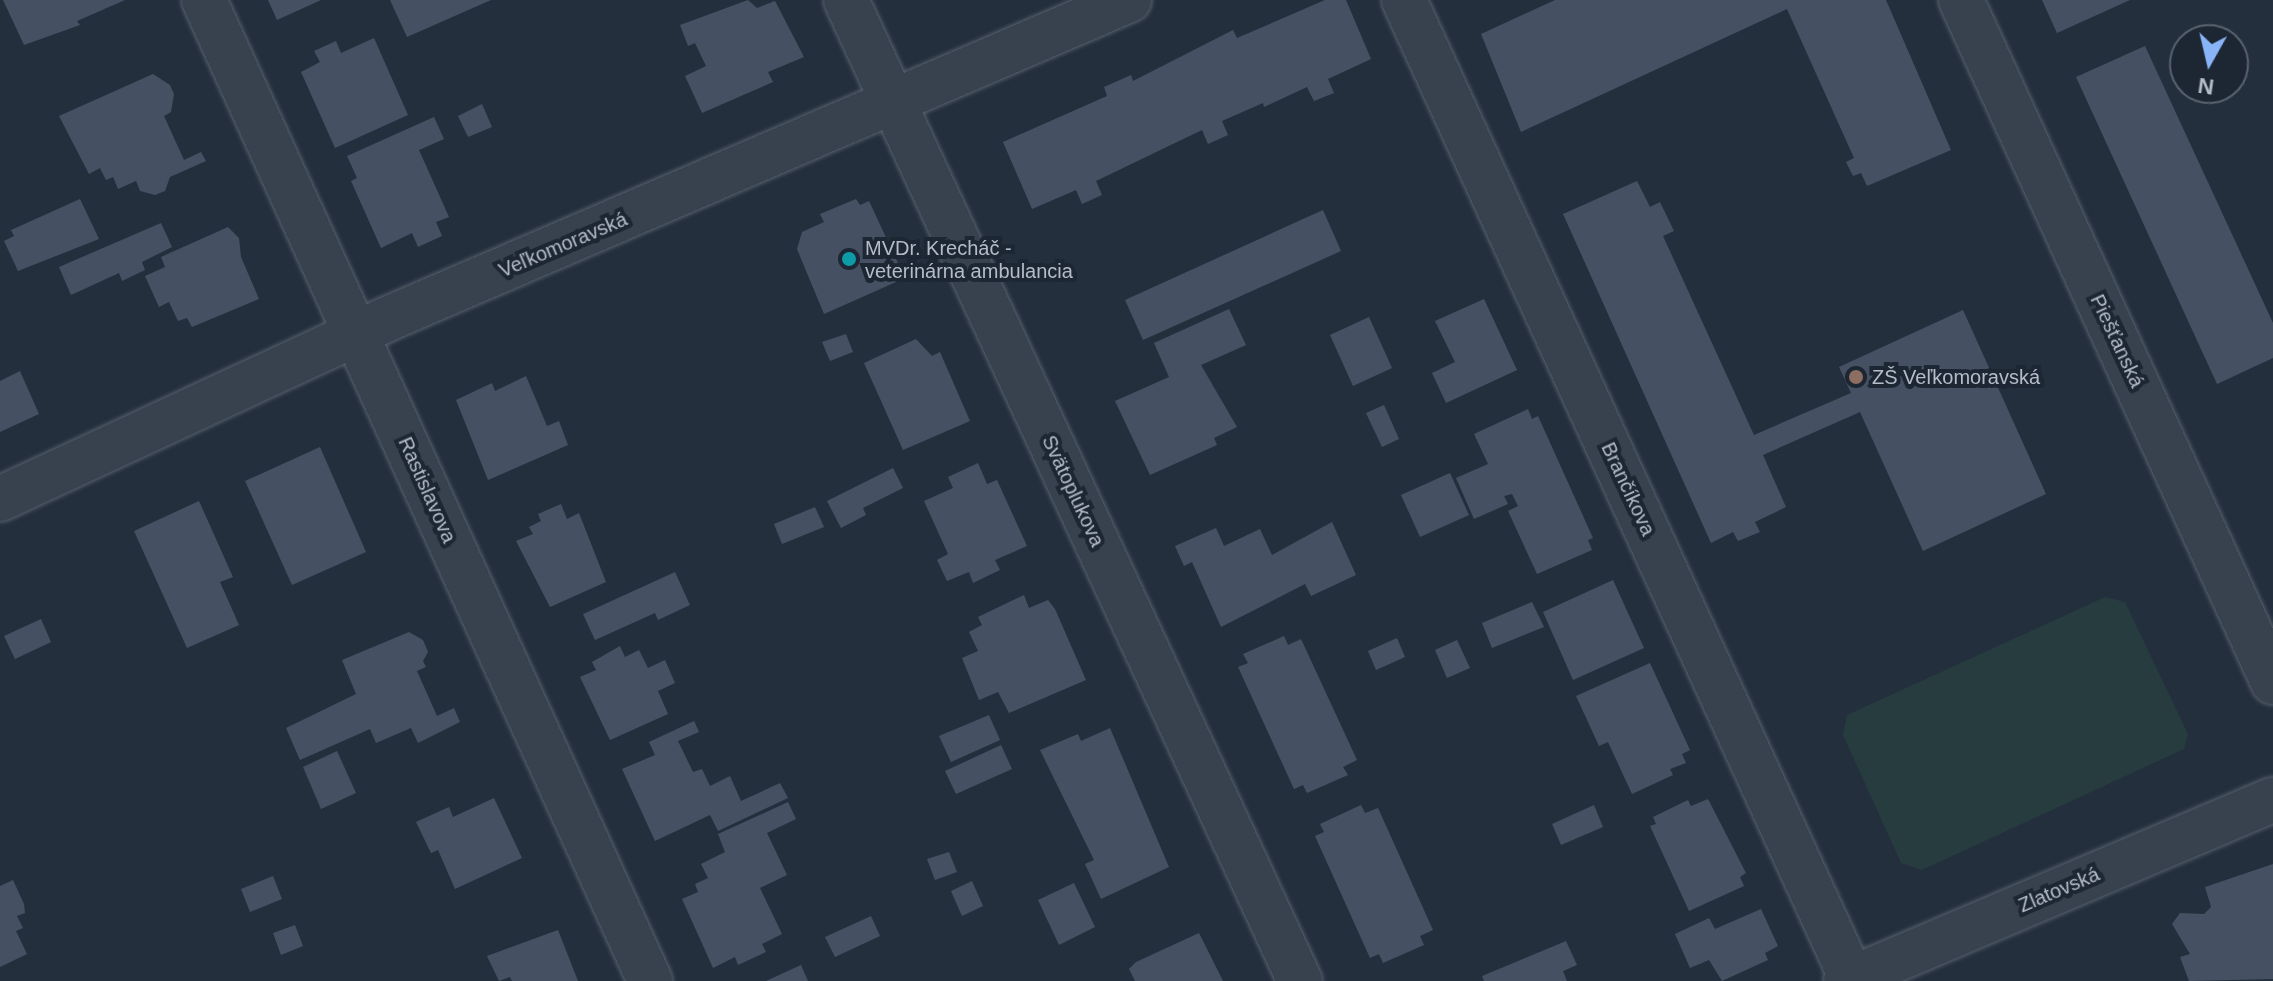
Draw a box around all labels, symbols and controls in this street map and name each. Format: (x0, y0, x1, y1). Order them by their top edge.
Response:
north arrow (2169, 24, 2249, 104)
text: N (2196, 73, 2215, 100)
street label: Veľkomoravská (495, 207, 631, 283)
place label: MVDr. Krecháč - veterinárna ambulancia (865, 236, 1073, 283)
marker: MVDr. Krecháč - veterinárna ambulancia (840, 250, 858, 268)
street label: Piešťanská (2085, 291, 2149, 391)
place label: ZŠ Veľkomoravská (1872, 365, 2040, 389)
marker: ZŠ Veľkomoravská (1847, 368, 1865, 386)
street label: Svätoplukova (1037, 432, 1109, 550)
street label: Rastislavova (393, 433, 461, 547)
street label: Brančíkova (1596, 439, 1660, 539)
street label: Zlatovská (2015, 862, 2103, 918)

